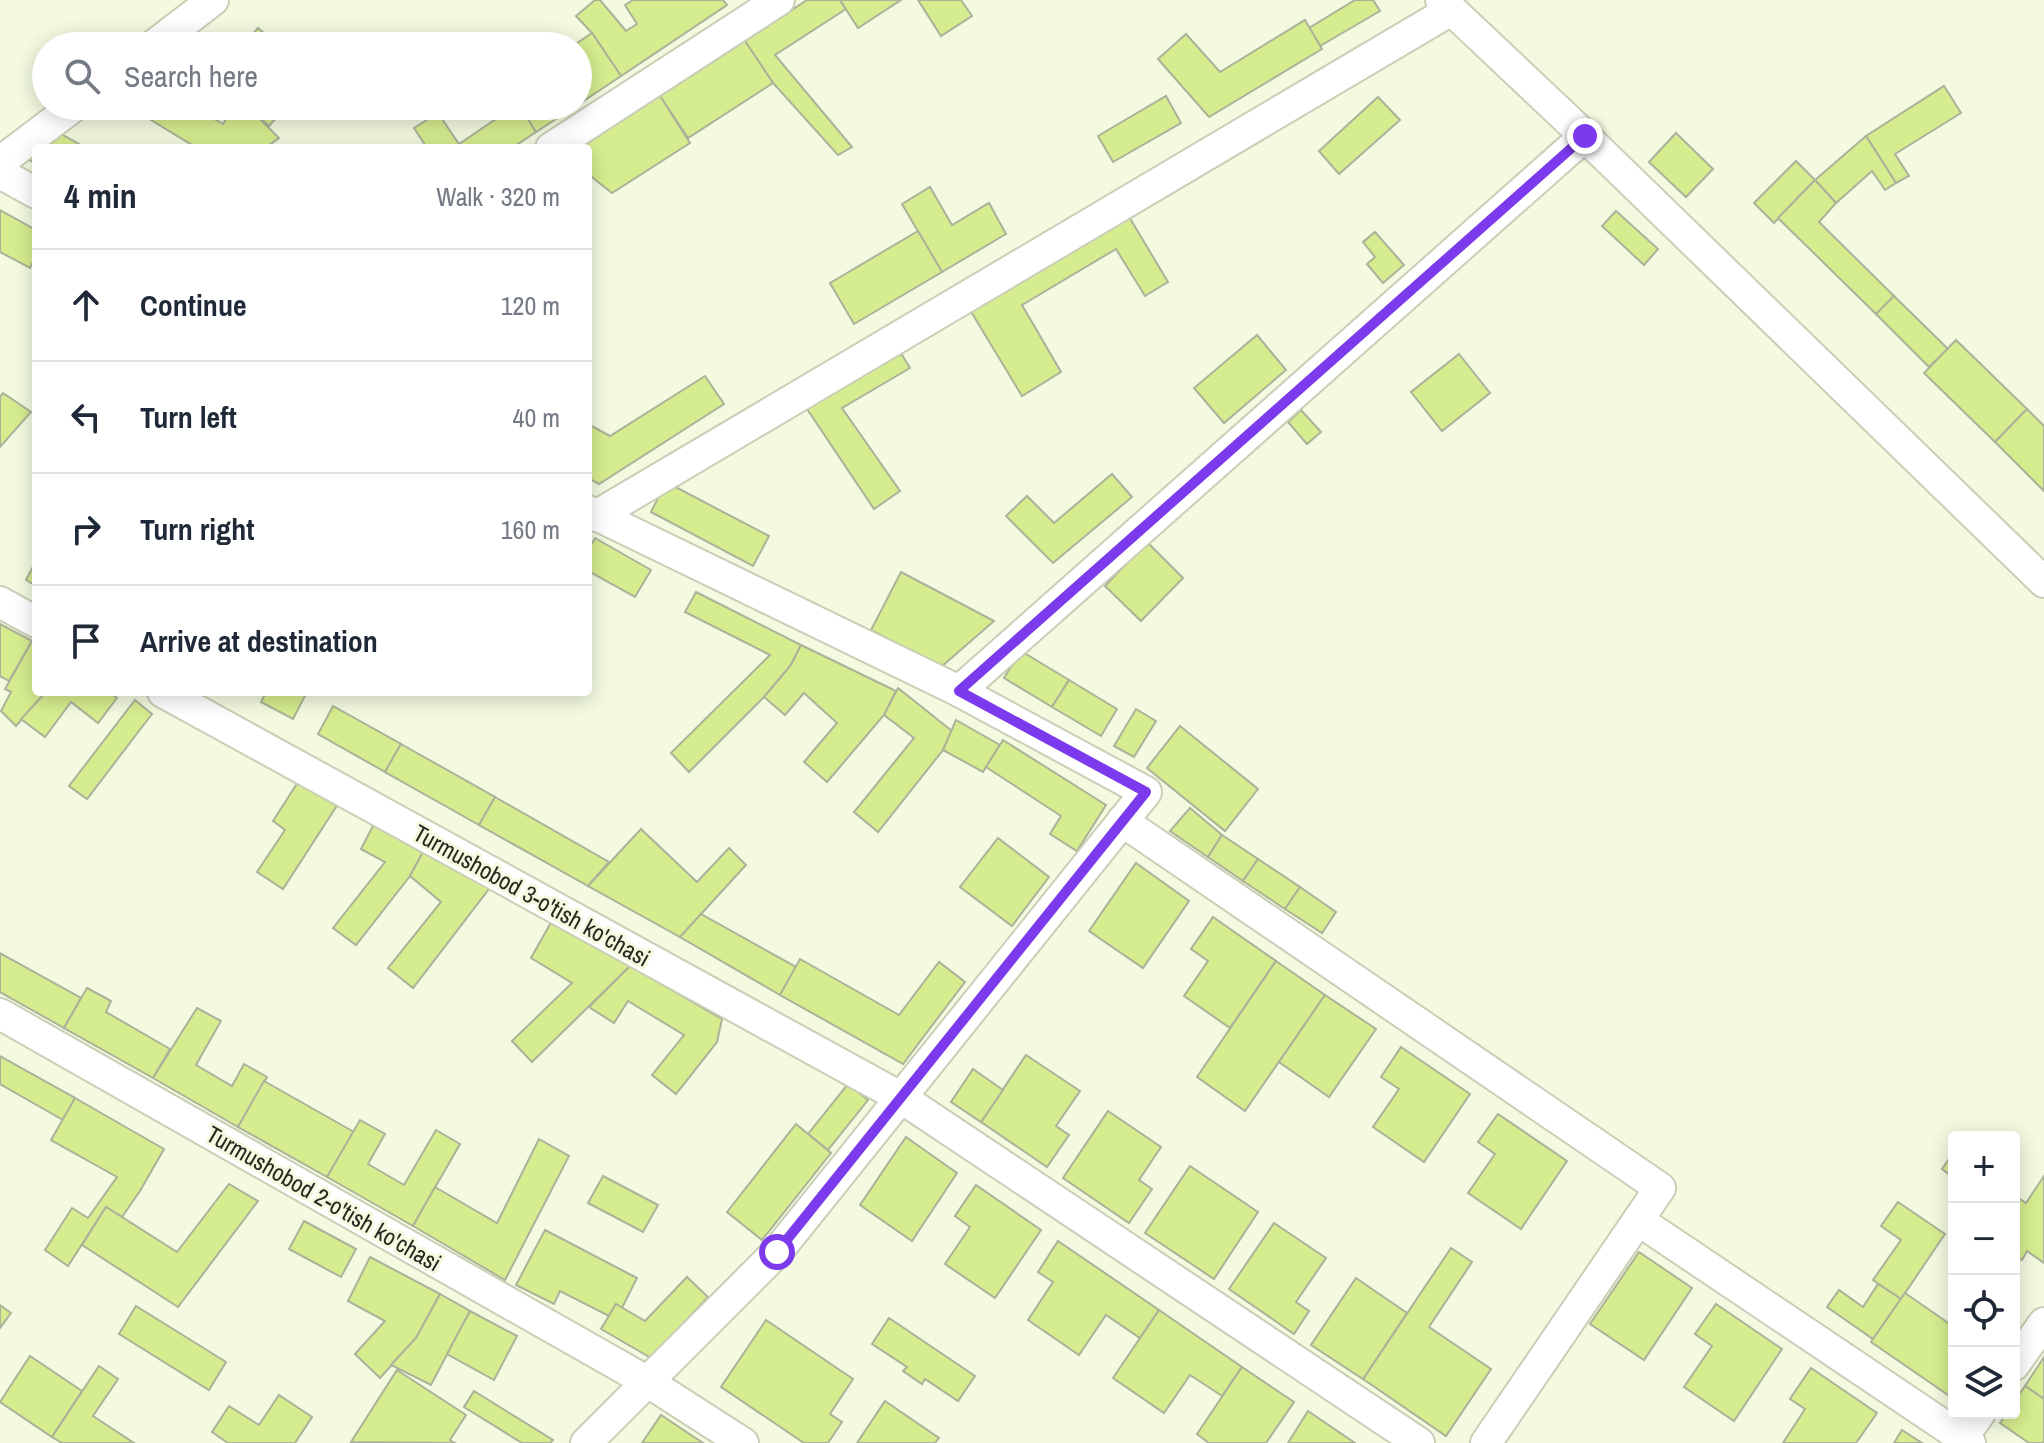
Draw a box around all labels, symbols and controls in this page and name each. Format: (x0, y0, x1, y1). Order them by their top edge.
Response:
search box (32, 32, 592, 120)
icon: search (60, 54, 104, 98)
text: Search here (124, 56, 258, 96)
route end (1567, 118, 1603, 154)
text: 4 min (64, 173, 137, 219)
text: Walk · 320 m (436, 179, 560, 214)
icon: ahead (64, 283, 108, 327)
text: Continue (140, 285, 247, 325)
text: 120 m (501, 288, 560, 323)
icon: left (64, 395, 108, 439)
text: Turn left (140, 397, 237, 437)
text: 40 m (513, 400, 560, 435)
icon: right (64, 507, 108, 551)
text: Turn right (140, 509, 254, 549)
text: 160 m (501, 512, 560, 547)
icon: arrive (64, 619, 108, 663)
text: Arrive at destination (140, 621, 378, 661)
street label: Turmushobod 3-o'tish ko'chasi (408, 816, 656, 974)
street label: Turmushobod 2-o'tish ko'chasi (201, 1118, 447, 1278)
map controls (1948, 1131, 2020, 1419)
button: + (1948, 1131, 2020, 1203)
button: − (1948, 1203, 2020, 1275)
route start (759, 1234, 795, 1270)
button: locate (1948, 1275, 2020, 1347)
button: layers (1948, 1347, 2020, 1419)

